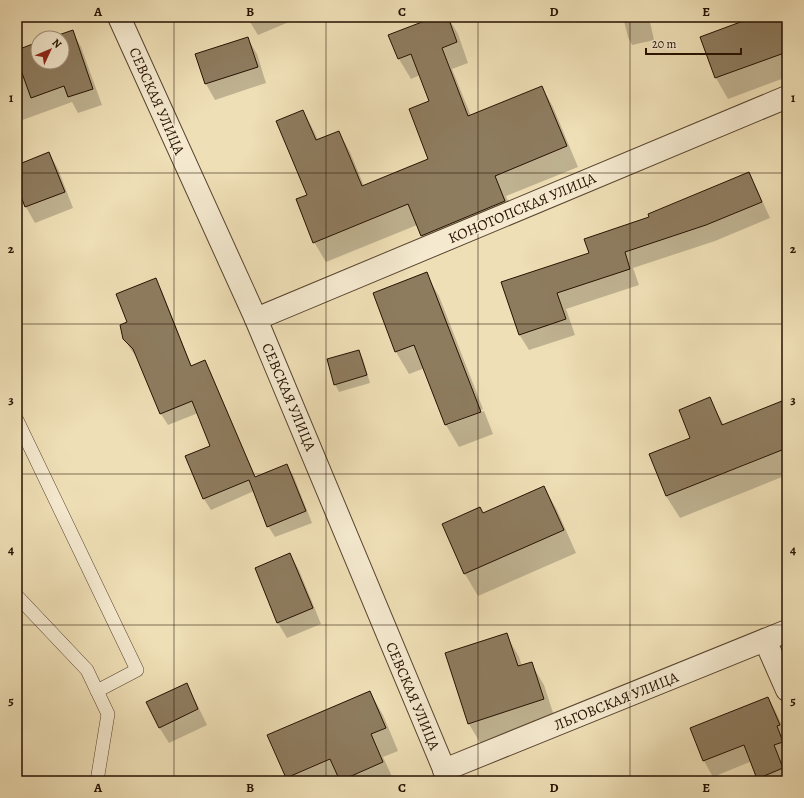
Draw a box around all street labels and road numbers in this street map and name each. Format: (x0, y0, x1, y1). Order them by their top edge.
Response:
street label: СЕВСКАЯ УЛИЦА (124, 44, 190, 158)
street label: КОНОТОПСКАЯ УЛИЦА (445, 168, 599, 248)
street label: СЕВСКАЯ УЛИЦА (257, 340, 321, 454)
street label: СЕВСКАЯ УЛИЦА (381, 639, 445, 753)
street label: ЛЬГОВСКАЯ УЛИЦА (551, 667, 681, 735)

